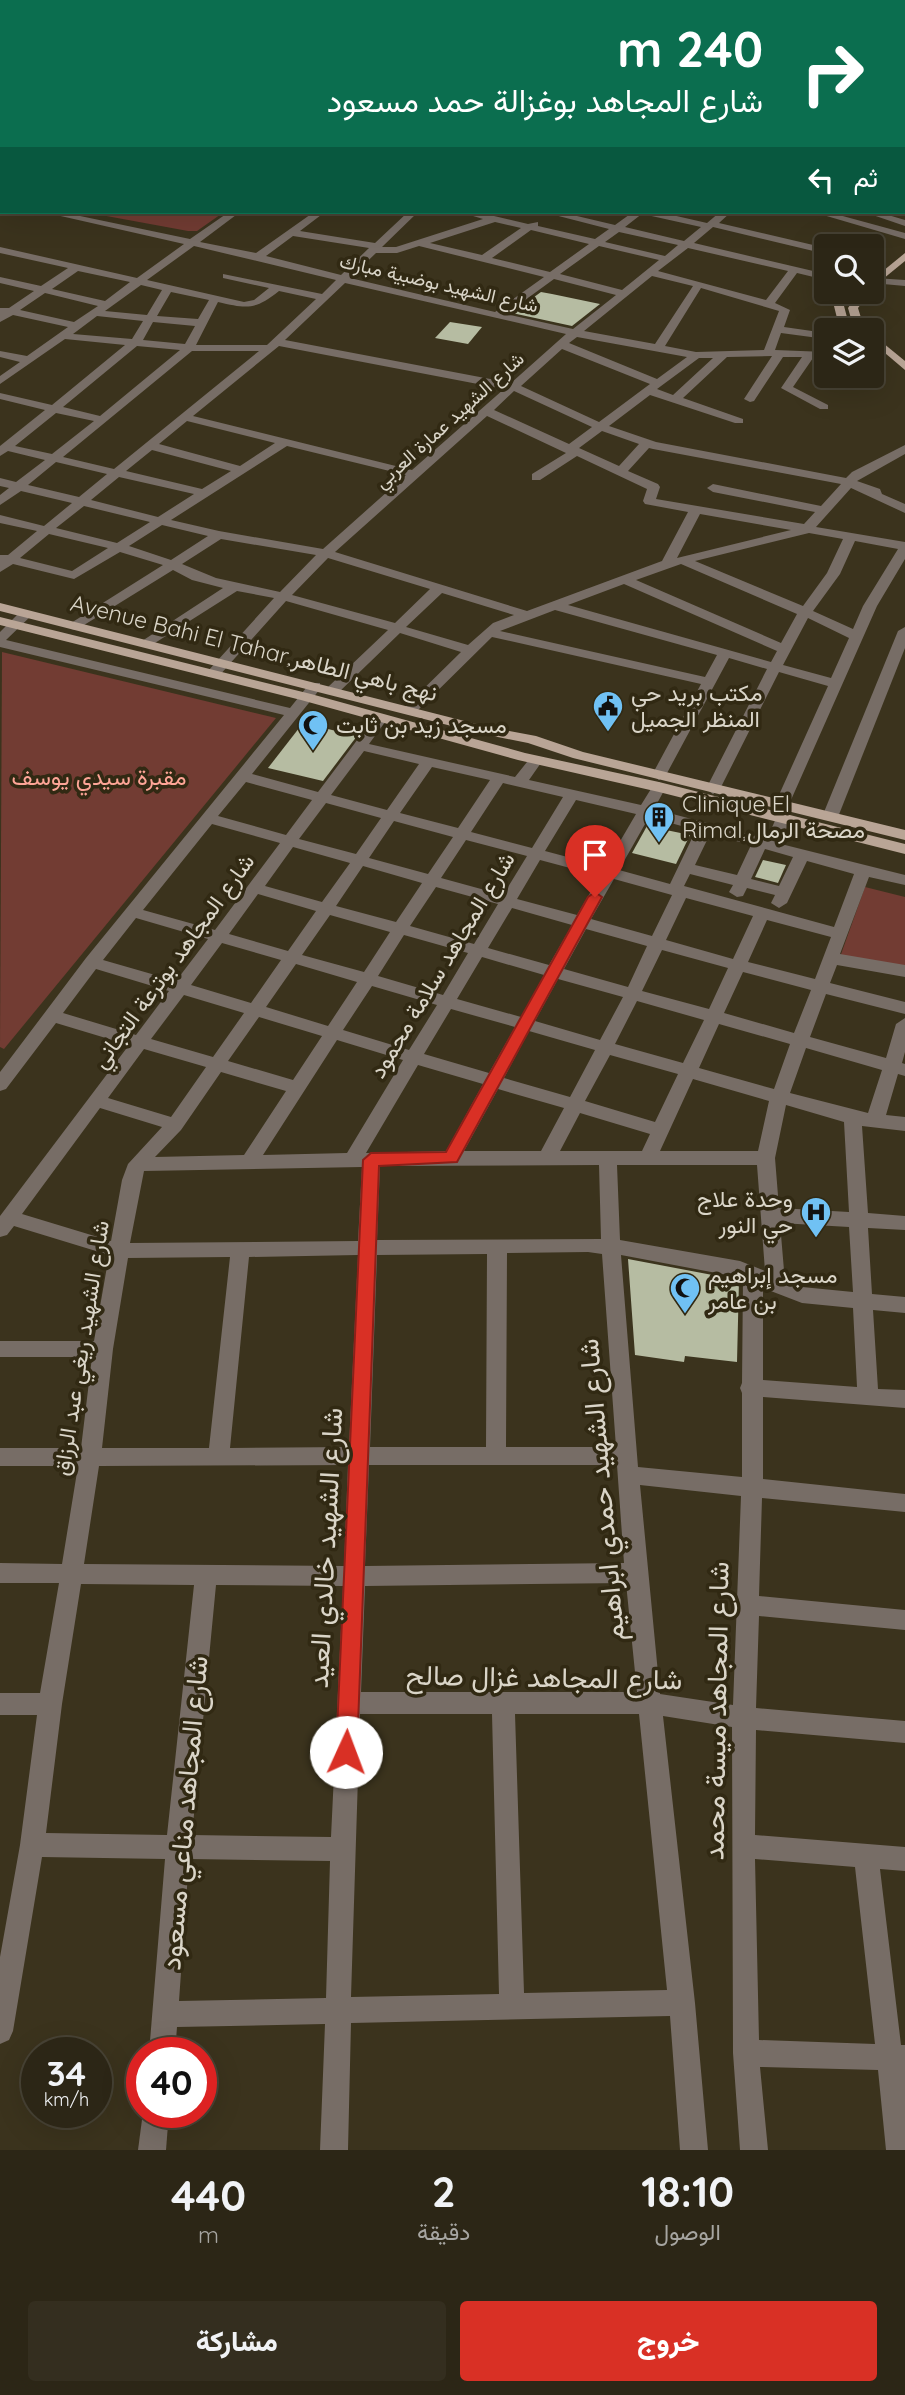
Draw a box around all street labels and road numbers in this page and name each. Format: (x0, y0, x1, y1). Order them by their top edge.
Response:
street label: شارع الشهيد بوضبية مبارك (337, 248, 541, 319)
street label: شارع الشهيد عمارة العربي (369, 346, 531, 497)
street label: Avenue Bahi El Tahar,نهج باهي الطاهر (66, 588, 441, 712)
street label: شارع المجاهد سلامة محمود (363, 846, 522, 1084)
street label: شارع المجاهد بوترعة التجاني (85, 848, 264, 1077)
street label: شارع الشهيد ريغي عبد الرزاق (46, 1218, 120, 1478)
street label: شارع الشهيد حمدي ابراهيم (570, 1337, 637, 1643)
street label: شارع الشهيد خالدي العيد (300, 1407, 355, 1689)
street label: شارع المجاهد ميسة محمد (695, 1561, 738, 1861)
street label: شارع المجاهد مناعي مسعود (152, 1654, 221, 1972)
street label: شارع المجاهد غزال صالح (405, 1657, 683, 1699)

